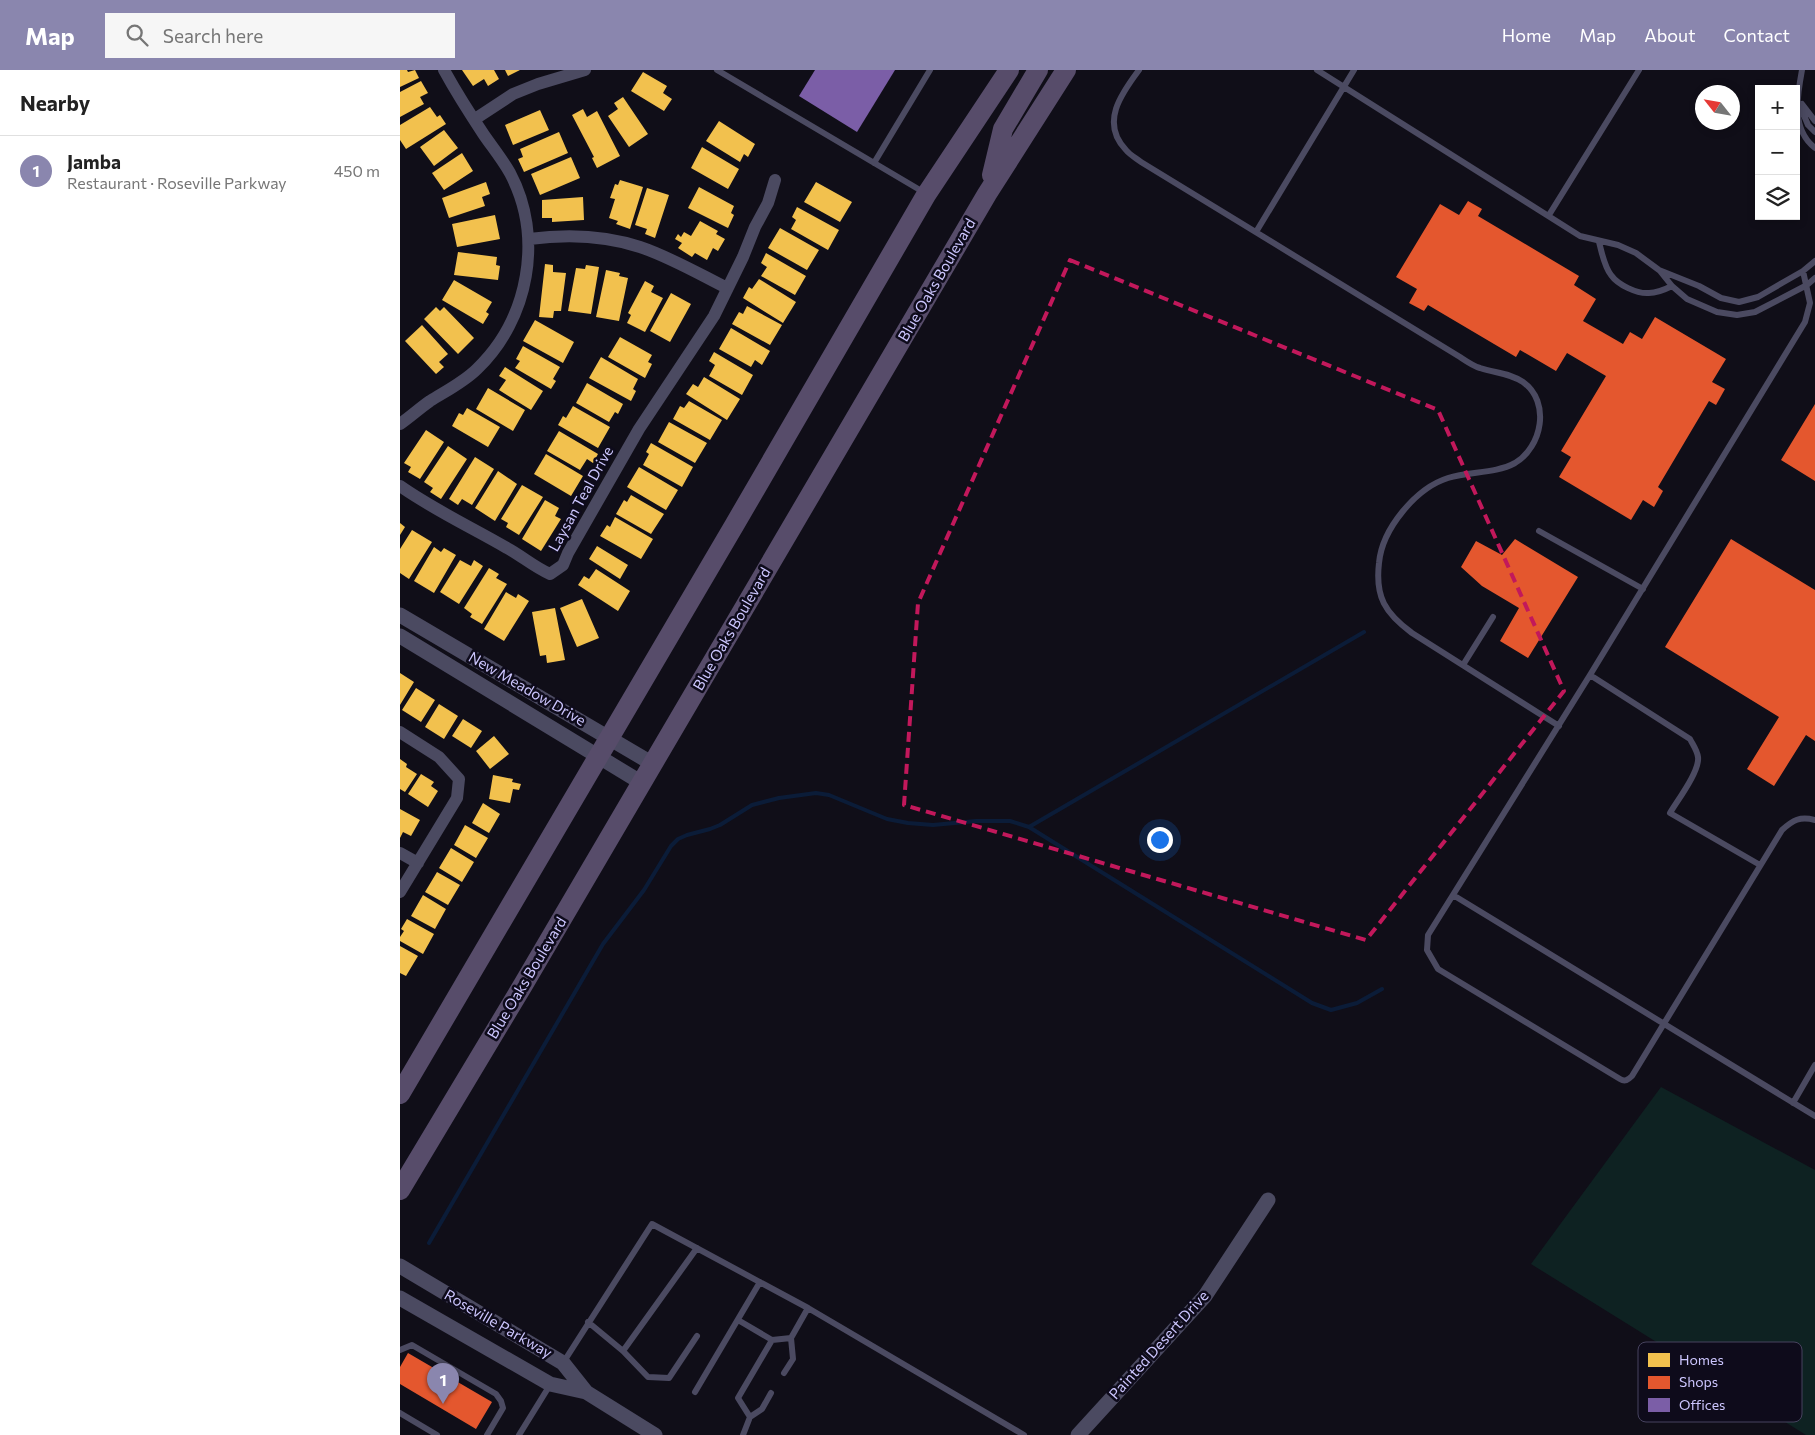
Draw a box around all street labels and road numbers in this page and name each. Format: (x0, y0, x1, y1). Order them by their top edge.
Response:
street label: Blue Oaks Boulevard (894, 215, 979, 344)
street label: Laysan Teal Drive (544, 443, 616, 554)
street label: Blue Oaks Boulevard (689, 564, 774, 693)
street label: New Meadow Drive (466, 647, 589, 729)
street label: Blue Oaks Boulevard (483, 913, 570, 1042)
street label: Roseville Parkway (441, 1285, 556, 1361)
street label: Painted Desert Drive (1105, 1286, 1212, 1402)

